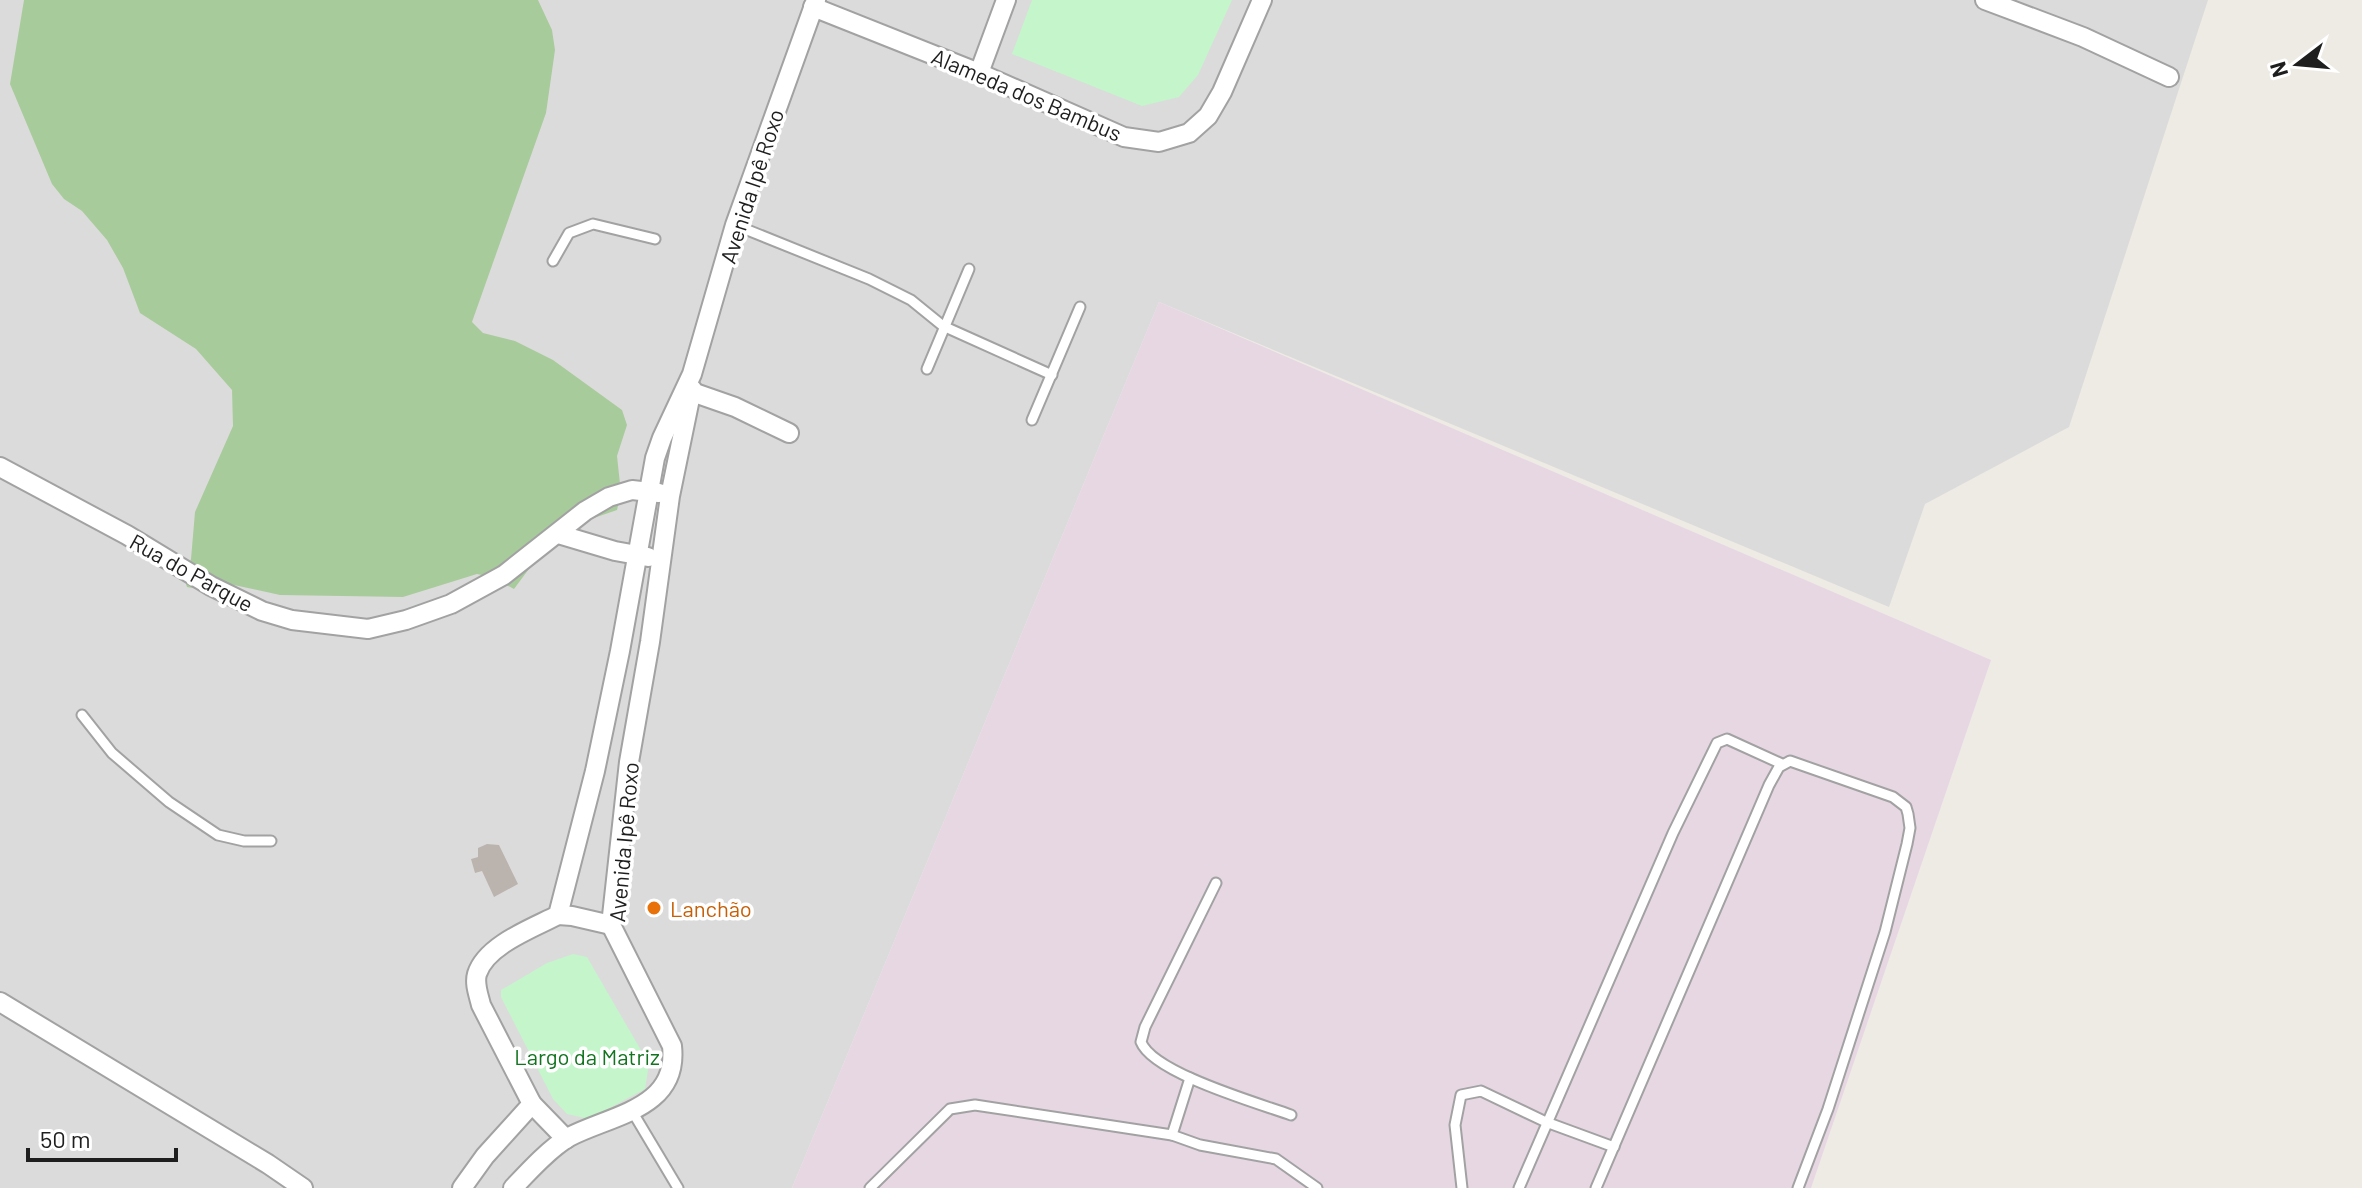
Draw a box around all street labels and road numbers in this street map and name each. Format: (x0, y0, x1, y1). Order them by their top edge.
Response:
street label: Alameda dos Bambus (928, 42, 1126, 146)
street label: Avenida Ipê Roxo (714, 106, 788, 266)
street label: Rua do Parque (126, 527, 258, 617)
street label: Avenida Ipê Roxo (603, 761, 643, 923)

